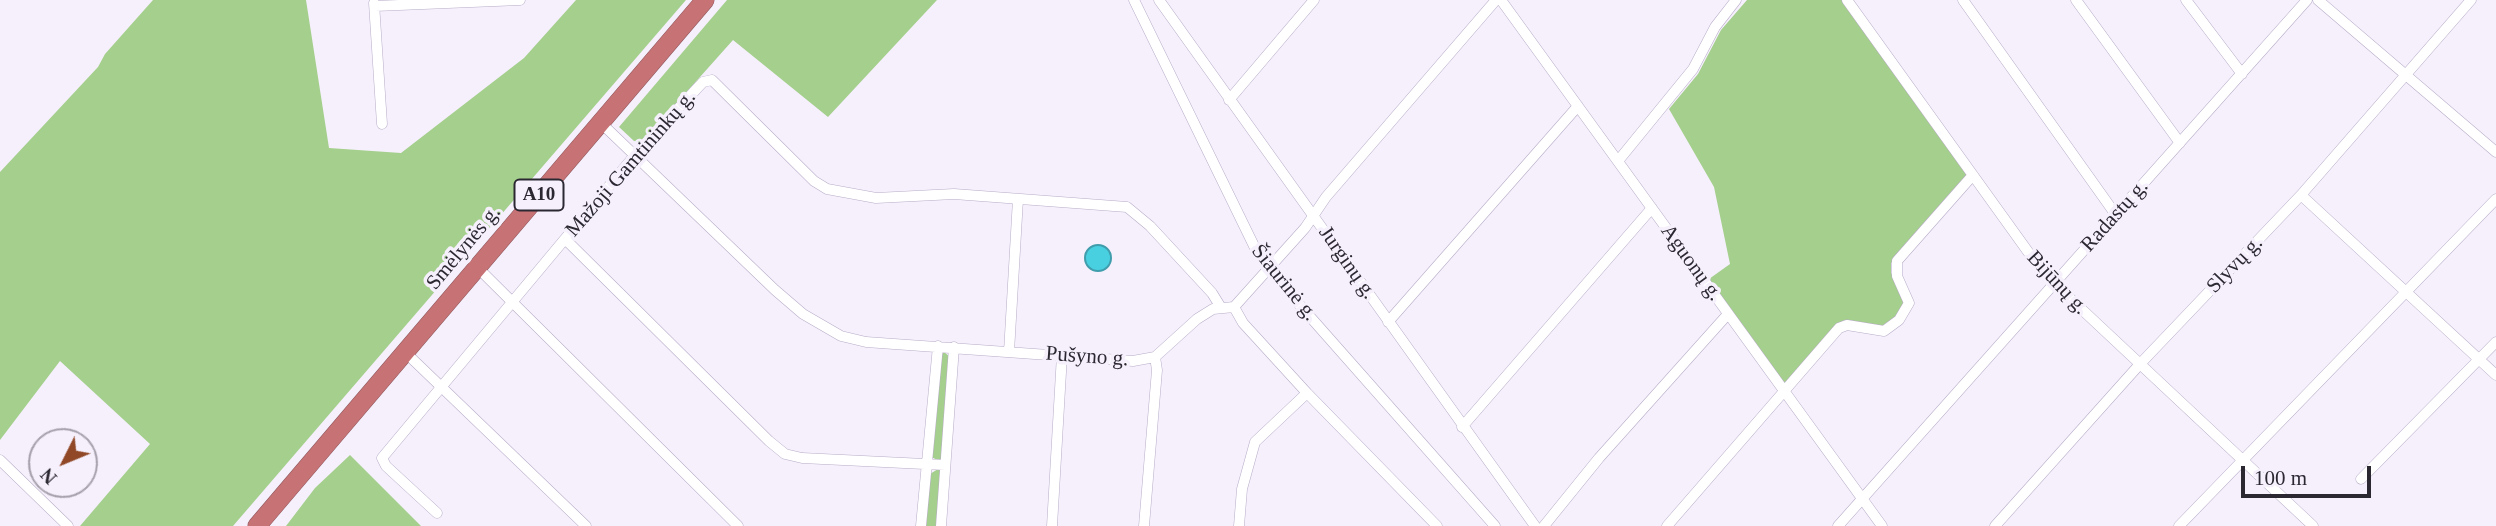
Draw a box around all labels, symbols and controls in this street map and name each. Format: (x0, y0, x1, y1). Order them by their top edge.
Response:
street label: Mažoji Gamtininkų g. (560, 86, 702, 242)
street label: Radastų g. (2076, 175, 2154, 257)
road number: A10 (514, 180, 564, 210)
street label: Smėlynės g. (421, 201, 507, 295)
street label: Aguonų g. (1655, 220, 1727, 306)
street label: Jurginų g. (1313, 222, 1381, 304)
street label: Slyvų g. (2202, 231, 2268, 299)
street label: Šiaurinė g. (1246, 240, 1322, 326)
street label: Bijūnų g. (2021, 246, 2093, 320)
street label: Pušyno g. (1045, 342, 1129, 372)
north arrow (28, 428, 98, 498)
scale bar (2244, 452, 2374, 496)
text: N (36, 464, 61, 488)
text: 100 m (2254, 466, 2307, 490)

